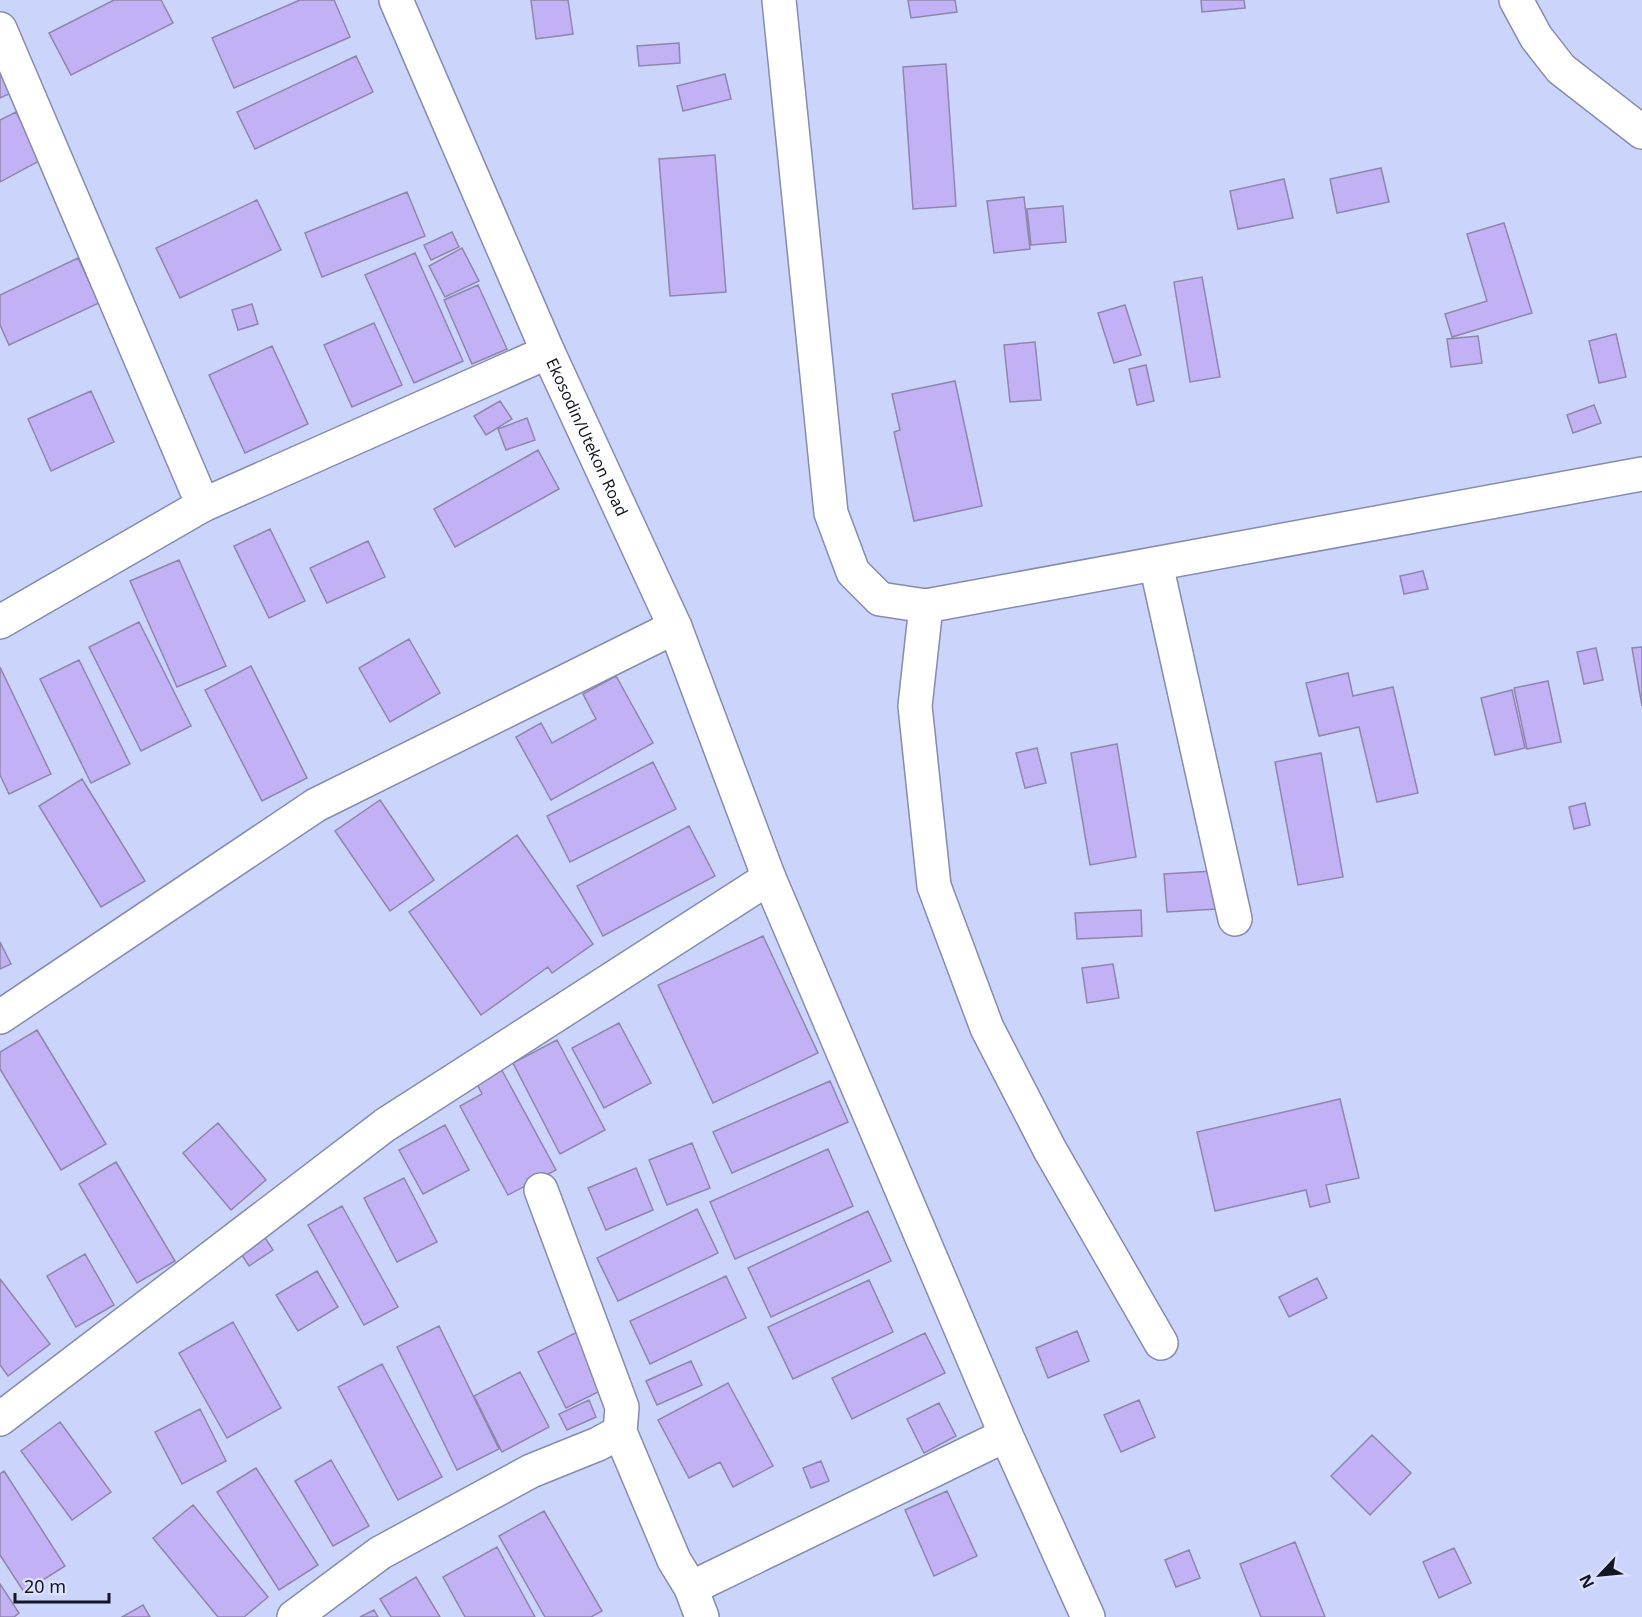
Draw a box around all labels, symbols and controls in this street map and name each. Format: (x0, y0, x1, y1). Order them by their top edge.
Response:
street label: Ekosodin/Utekon Road (541, 354, 633, 519)
north arrow (1570, 1545, 1630, 1605)
scale bar (15, 1566, 110, 1604)
text: N (1574, 1571, 1599, 1592)
text: 20 m (24, 1574, 66, 1598)

